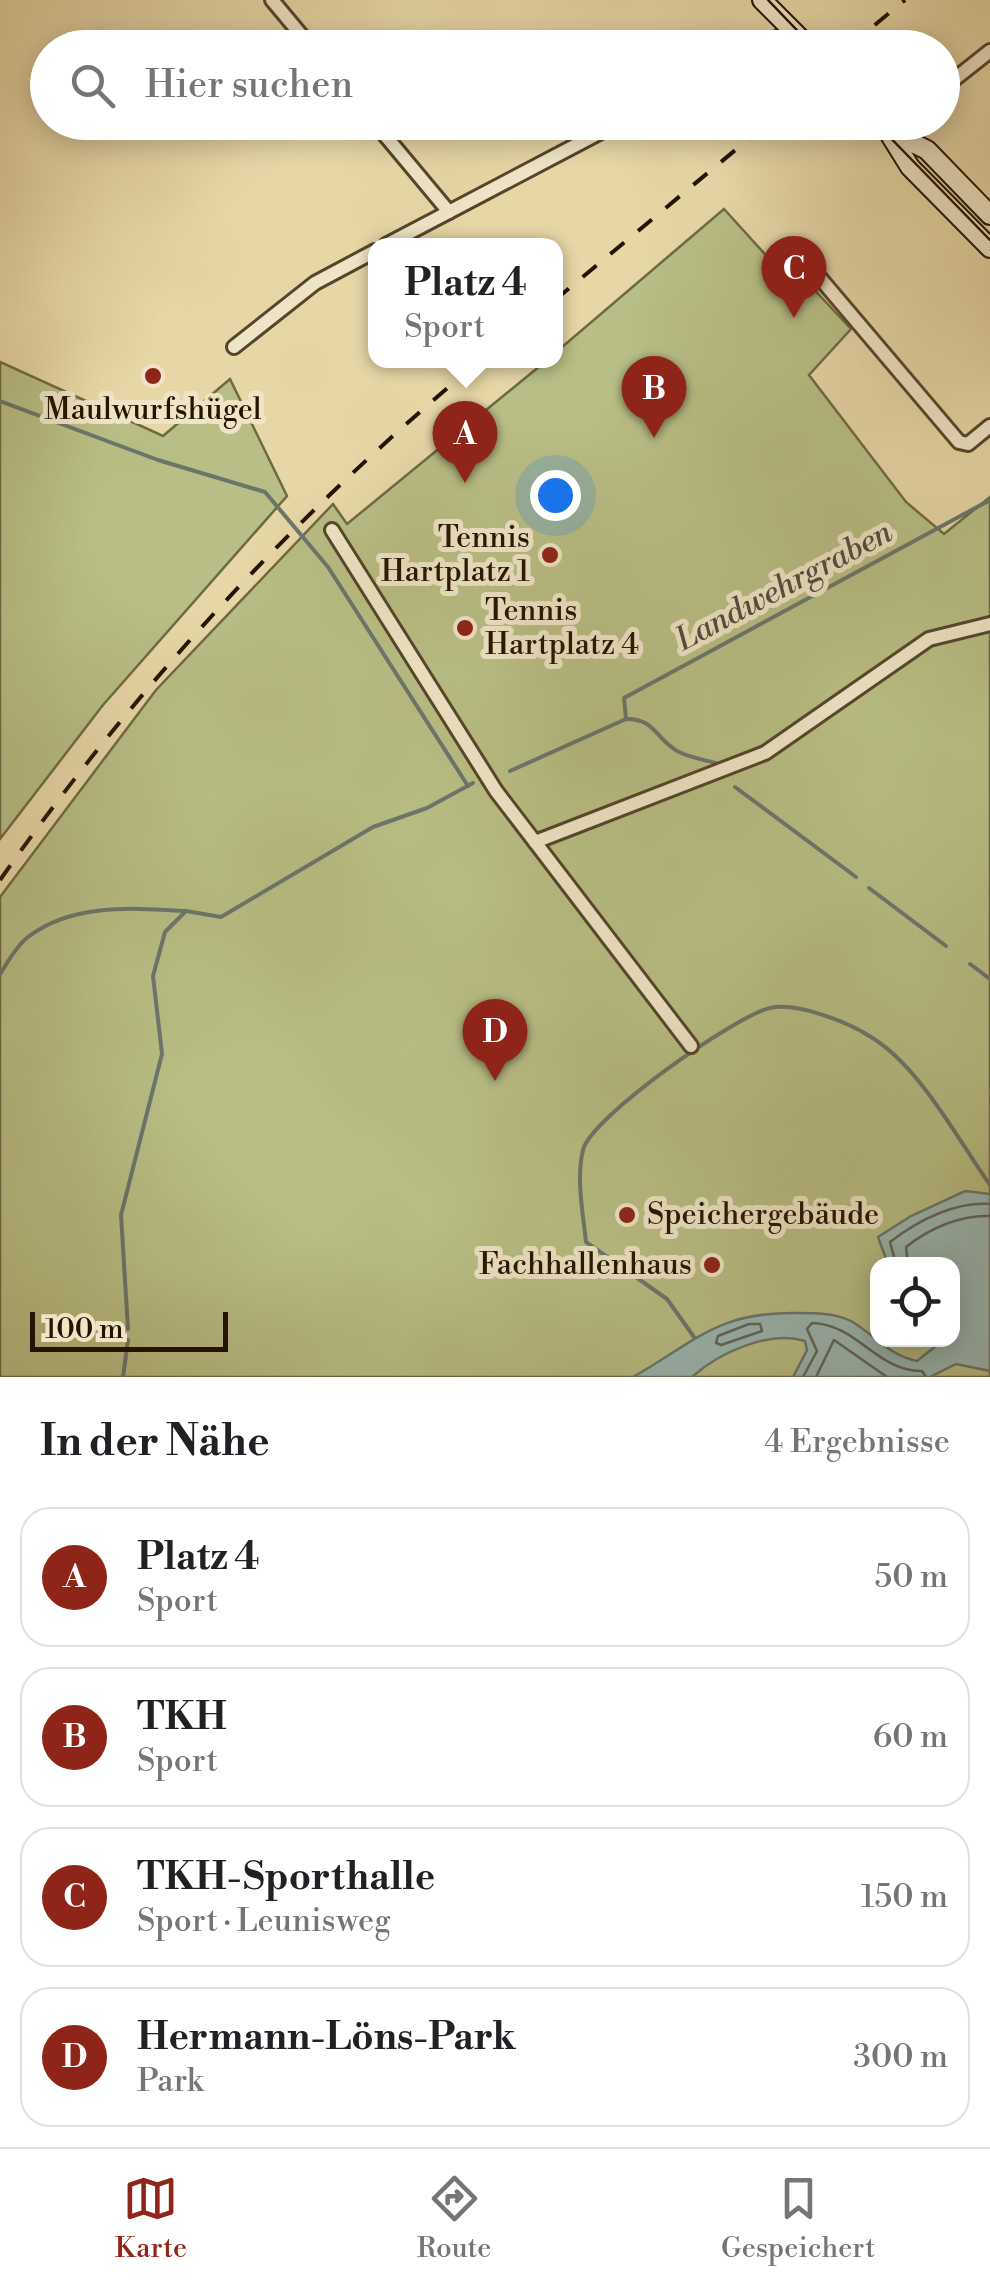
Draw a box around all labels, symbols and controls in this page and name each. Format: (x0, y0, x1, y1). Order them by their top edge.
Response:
search box (30, 30, 960, 140)
icon: search (65, 58, 120, 113)
text: Hier suchen (145, 62, 353, 109)
pin: C (762, 236, 826, 318)
popup (368, 238, 563, 368)
text: Platz 4 (404, 260, 527, 307)
text: Sport (404, 307, 485, 347)
pin: B (622, 356, 686, 438)
marker: Maulwurfshügel (142, 365, 164, 387)
place label: Maulwurfshügel (44, 391, 262, 429)
pin: A (432, 400, 498, 483)
your location (530, 470, 581, 521)
water label: Landwehrgraben (668, 512, 900, 660)
place label: Tennis Hartplatz 1 (381, 519, 530, 591)
marker: Tennis Hartplatz 1 (539, 544, 561, 566)
place label: Tennis Hartplatz 4 (485, 592, 639, 664)
marker: Tennis Hartplatz 4 (454, 617, 476, 639)
pin: D (462, 998, 528, 1081)
place label: Speichergebäude (647, 1196, 879, 1234)
marker: Speichergebäude (616, 1204, 638, 1226)
place label: Fachhallenhaus (479, 1246, 692, 1284)
marker: Fachhallenhaus (701, 1254, 723, 1276)
map controls (870, 1257, 960, 1347)
button: locate (870, 1257, 960, 1347)
scale bar (30, 1307, 228, 1352)
text: 100 m (45, 1312, 124, 1347)
text: In der Nähe (40, 1416, 270, 1469)
text: 4 Ergebnisse (764, 1422, 950, 1462)
text: Platz 4 (137, 1534, 260, 1581)
text: A (63, 1557, 86, 1597)
text: 50 m (875, 1557, 948, 1597)
text: Sport (137, 1581, 218, 1621)
text: TKH (137, 1694, 227, 1741)
text: B (62, 1717, 87, 1757)
text: 60 m (873, 1717, 948, 1757)
text: Sport (137, 1741, 218, 1781)
text: TKH-Sporthalle (137, 1854, 435, 1901)
text: C (63, 1877, 86, 1917)
text: 150 m (861, 1877, 948, 1917)
text: Sport · Leunisweg (137, 1901, 391, 1941)
text: Hermann-Löns-Park (137, 2014, 516, 2061)
text: D (62, 2037, 87, 2077)
text: 300 m (853, 2037, 948, 2077)
text: Park (137, 2061, 204, 2101)
tab: Karte (115, 2171, 187, 2266)
tab: Route (417, 2171, 491, 2266)
tab: Gespeichert (721, 2171, 875, 2266)

